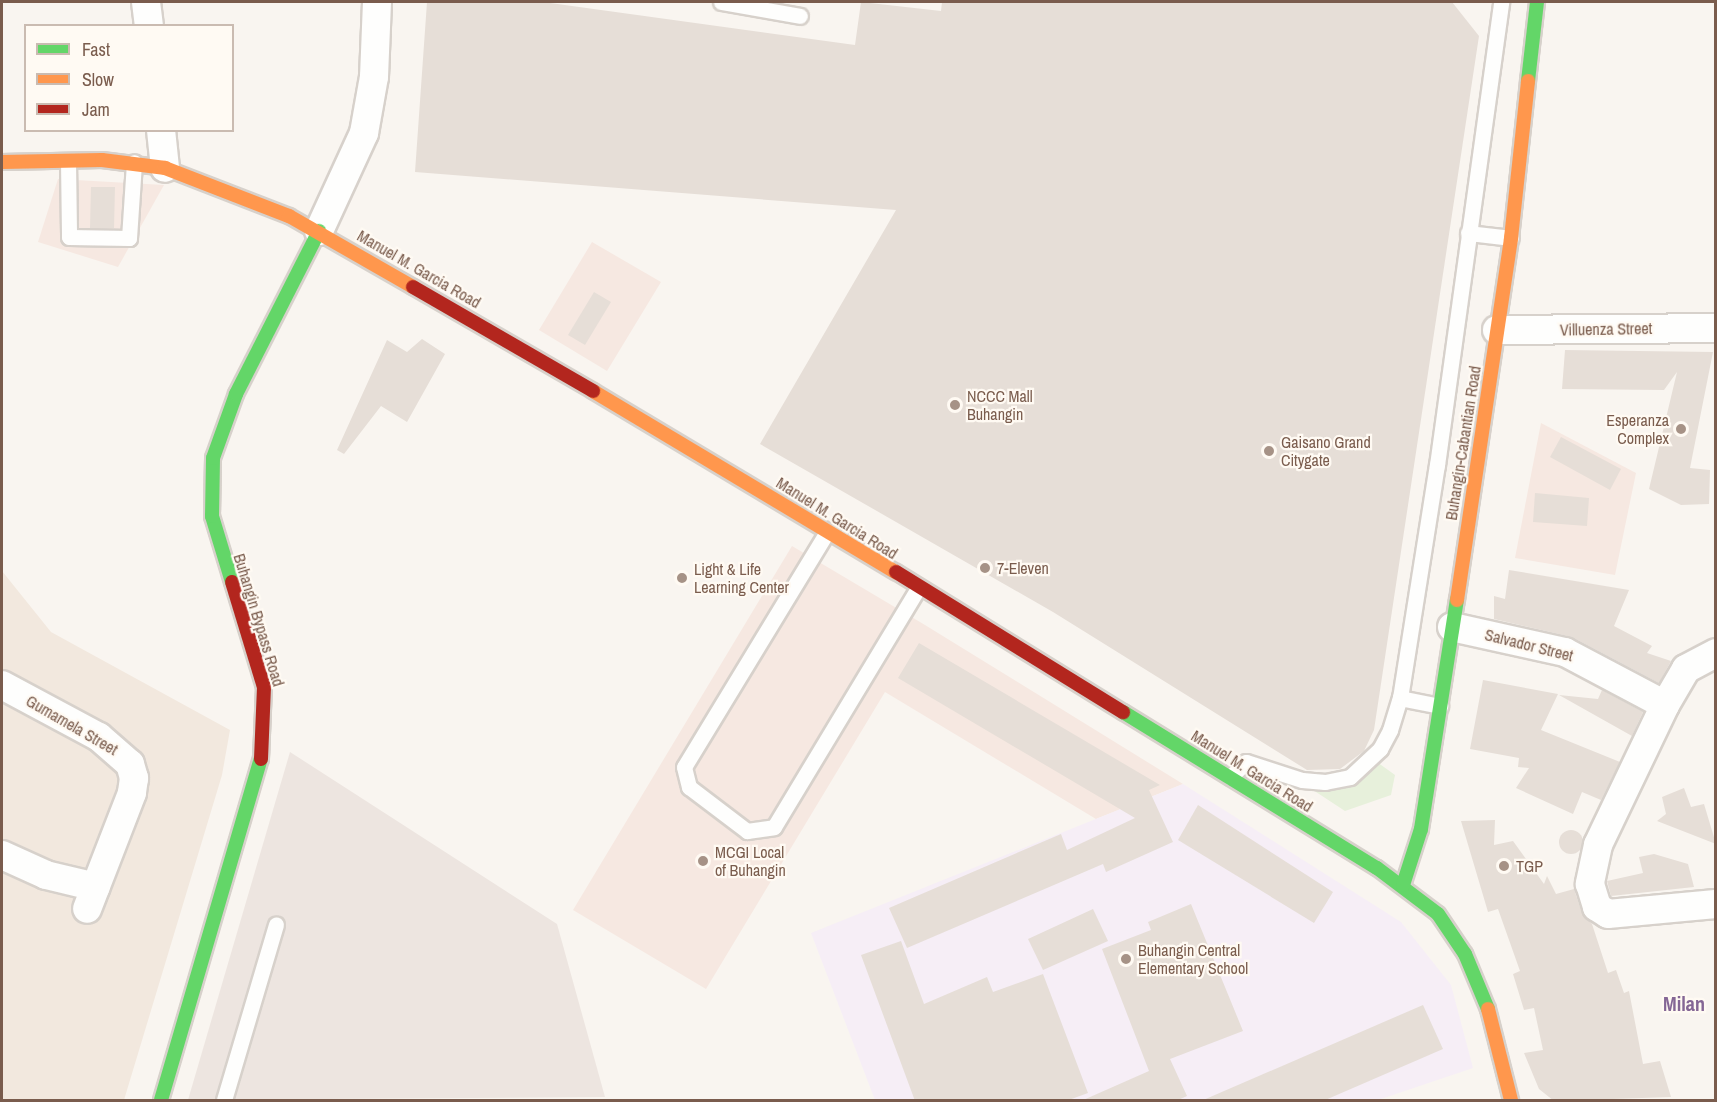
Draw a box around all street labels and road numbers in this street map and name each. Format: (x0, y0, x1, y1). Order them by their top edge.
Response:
street label: Manuel M. Garcia Road (354, 226, 484, 312)
street label: Villuenza Street (1560, 319, 1652, 339)
street label: Buhangin-Cabantian Road (1441, 364, 1485, 522)
street label: Manuel M. Garcia Road (773, 473, 901, 563)
street label: Buhangin Bypass Road (230, 551, 288, 689)
street label: Salvador Street (1483, 625, 1575, 665)
street label: Gumamela Street (23, 691, 121, 759)
street label: Manuel M. Garcia Road (1188, 726, 1316, 816)

